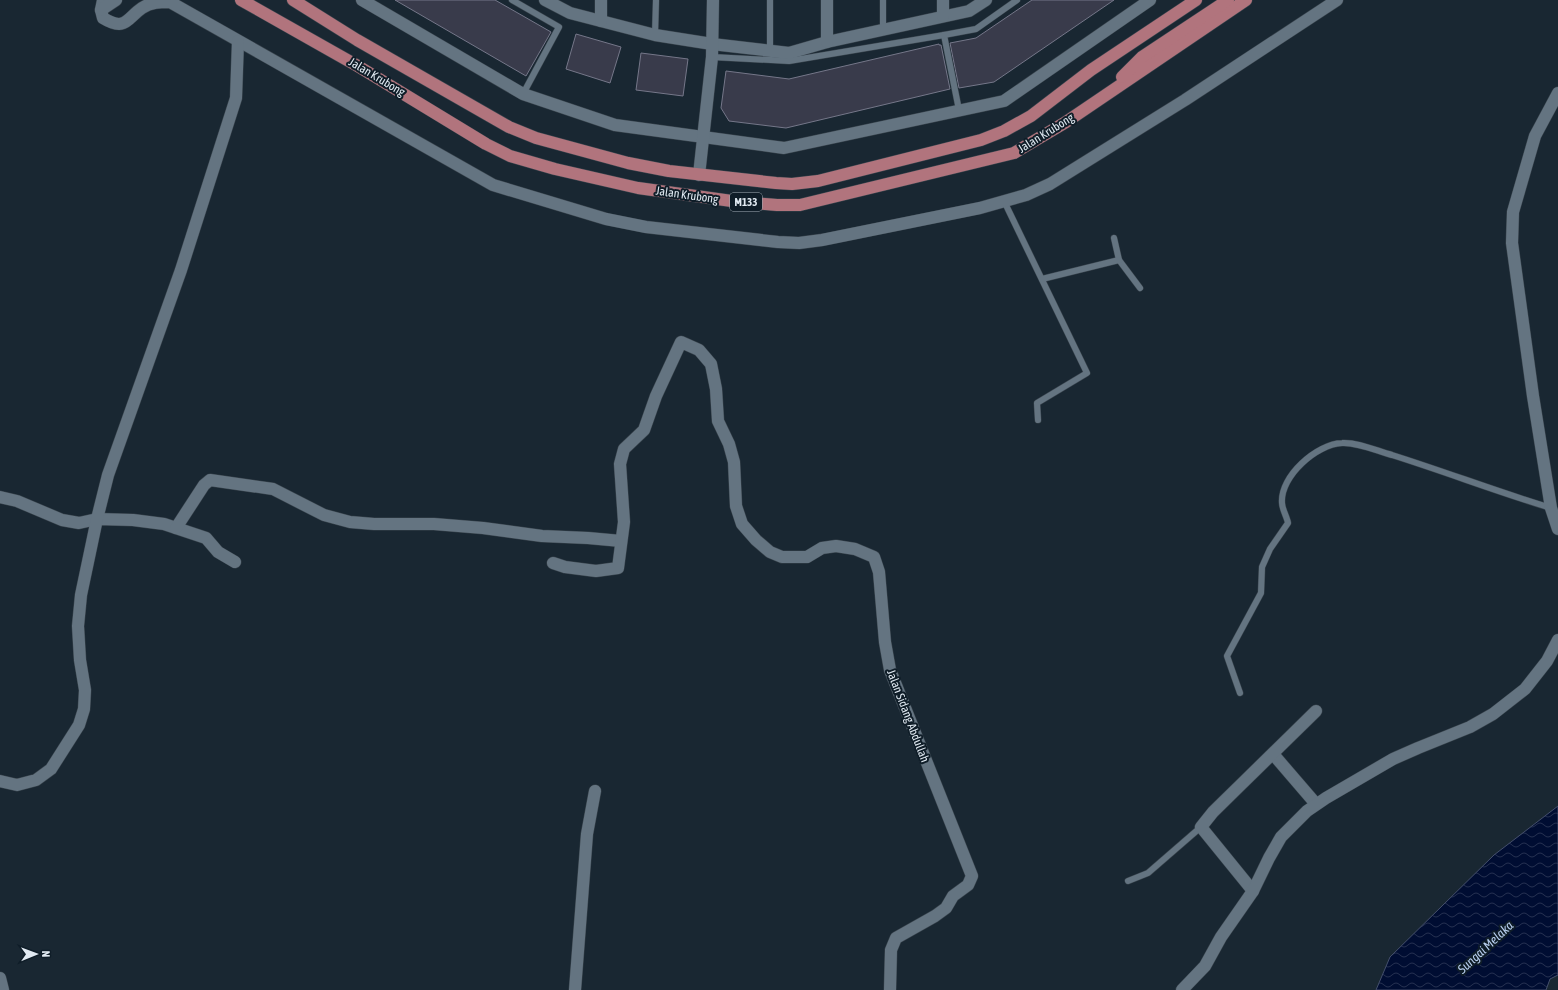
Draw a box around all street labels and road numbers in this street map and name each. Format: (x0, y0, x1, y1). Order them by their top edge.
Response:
street label: Jalan Krubong (346, 55, 408, 100)
street label: Jalan Krubong (1016, 110, 1077, 156)
street label: Jalan Krubong (655, 184, 720, 206)
road number: M133 (730, 193, 762, 211)
street label: Jalan Sidang Abdullah (884, 668, 932, 764)

